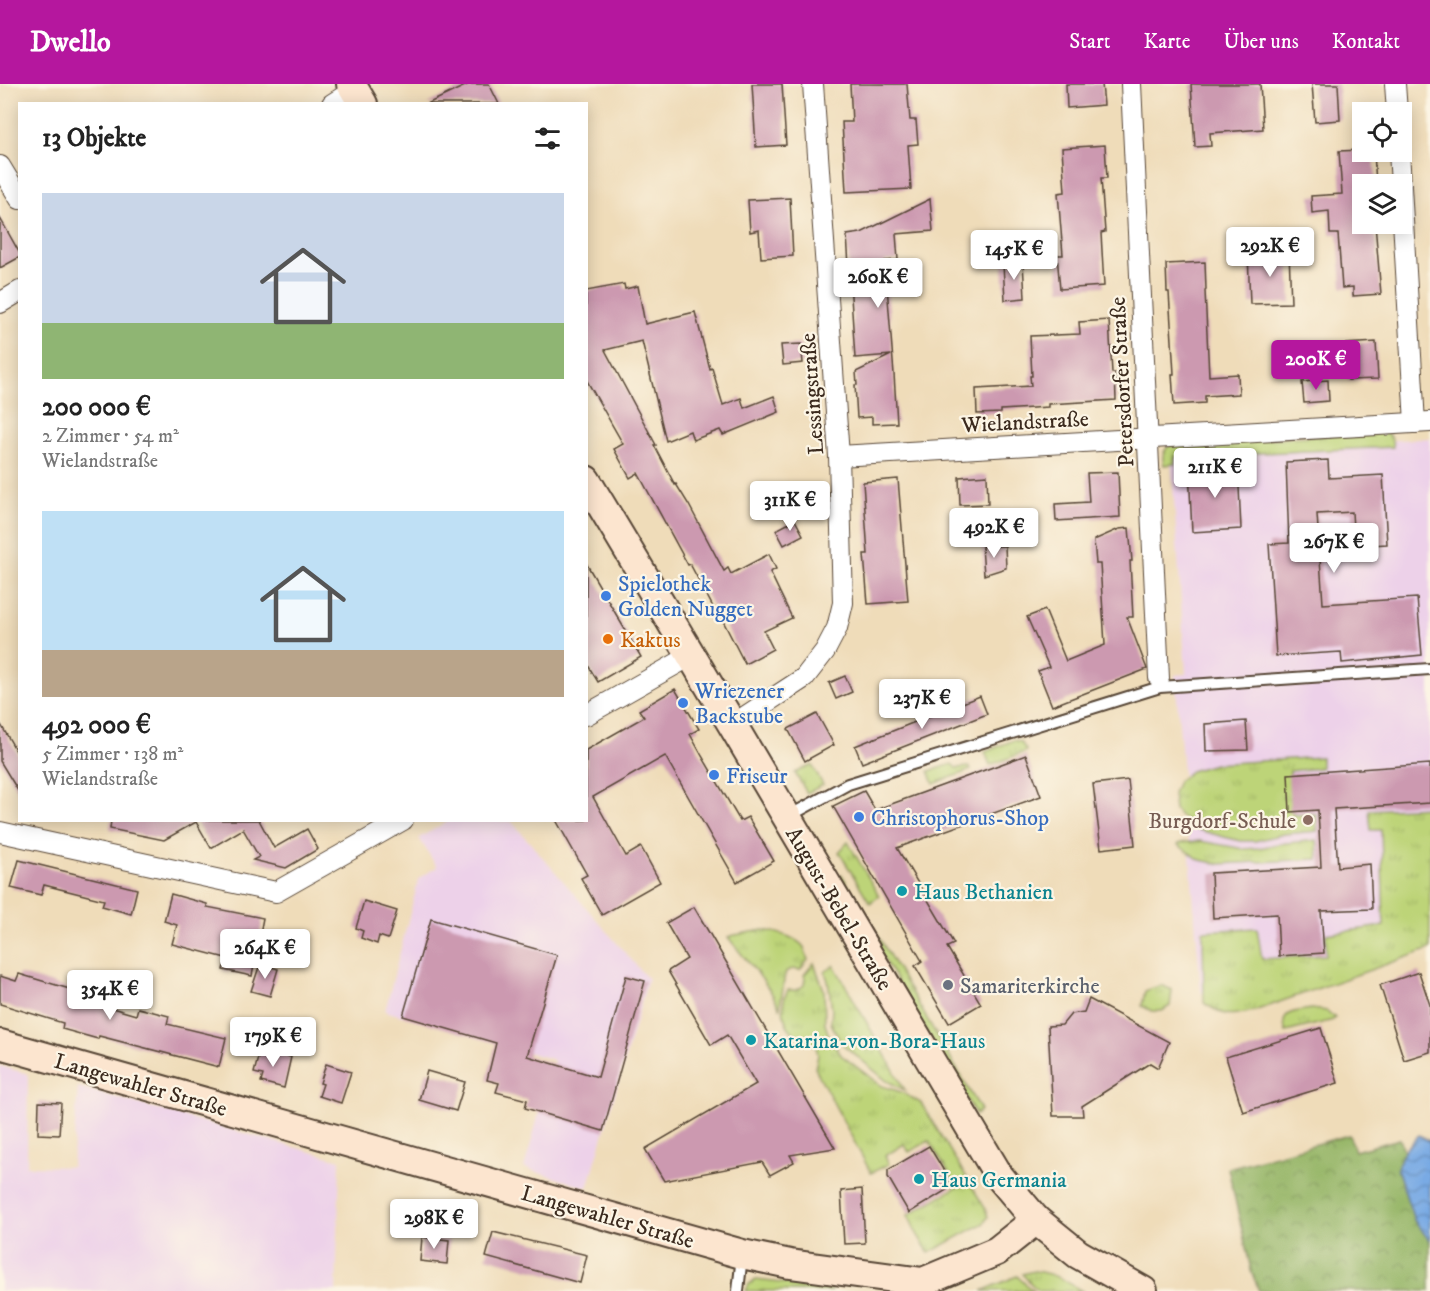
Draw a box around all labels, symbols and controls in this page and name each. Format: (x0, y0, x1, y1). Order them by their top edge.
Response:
text: Dwello (30, 25, 111, 60)
text: Start (1069, 29, 1111, 55)
text: Karte (1144, 29, 1190, 55)
text: Über uns (1223, 29, 1299, 55)
text: Kontakt (1332, 29, 1400, 55)
map controls (1352, 102, 1412, 234)
button: locate (1352, 102, 1412, 162)
text: 13 Objekte (42, 122, 146, 155)
icon: filters (531, 122, 564, 155)
button: layers (1352, 174, 1412, 234)
pin: 292K € (1221, 227, 1319, 278)
pin: 145K € (965, 230, 1063, 281)
icon: home (249, 232, 357, 340)
text: 292K € (1240, 234, 1300, 259)
text: 145K € (985, 237, 1043, 262)
pin: 260K € (829, 258, 927, 309)
text: 260K € (847, 265, 909, 290)
street label: Petersdorfer Straße (1105, 296, 1140, 468)
street label: Lessingstraße (795, 332, 830, 456)
pin: 200K € (1267, 340, 1365, 391)
text: 200K € (1285, 347, 1347, 372)
text: 200 000 € (42, 391, 151, 424)
street label: Wielandstraße (960, 406, 1090, 439)
text: 2 Zimmer · 54 m² (42, 424, 179, 449)
pin: 211K € (1166, 448, 1264, 499)
text: Wielandstraße (42, 449, 158, 474)
text: 211K € (1188, 455, 1242, 480)
pin: 311K € (741, 481, 839, 532)
text: 311K € (764, 488, 816, 513)
pin: 492K € (945, 508, 1043, 559)
text: 492K € (963, 515, 1025, 540)
pin: 267K € (1285, 523, 1383, 574)
text: 267K € (1304, 530, 1364, 555)
icon: home (249, 550, 357, 658)
place label: Spielothek Golden Nugget (618, 571, 753, 623)
marker: Spielothek Golden Nugget (599, 589, 613, 603)
place label: Kaktus (620, 627, 681, 654)
marker: Kaktus (601, 632, 615, 646)
place label: Wriezener Backstube (694, 678, 785, 730)
pin: 237K € (873, 679, 971, 730)
text: 237K € (893, 686, 951, 711)
marker: Wriezener Backstube (676, 696, 690, 710)
text: 492 000 € (42, 709, 151, 742)
text: 5 Zimmer · 138 m² (42, 742, 183, 767)
place label: Friseur (726, 763, 788, 790)
text: Wielandstraße (42, 767, 158, 792)
marker: Friseur (707, 768, 721, 782)
place label: Christophorus-Shop (871, 805, 1049, 832)
place label: Burgdorf-Schule (1148, 808, 1296, 835)
marker: Christophorus-Shop (852, 810, 866, 824)
marker: Burgdorf-Schule (1301, 813, 1315, 827)
street label: August-Bebel-Straße (779, 822, 898, 995)
place label: Haus Bethanien (914, 879, 1054, 906)
marker: Haus Bethanien (895, 884, 909, 898)
pin: 264K € (216, 929, 314, 980)
text: 264K € (234, 936, 296, 961)
pin: 354K € (61, 970, 159, 1021)
place label: Samariterkirche (960, 973, 1100, 1000)
text: 354K € (81, 977, 139, 1002)
marker: Samariterkirche (941, 978, 955, 992)
pin: 179K € (224, 1017, 322, 1068)
text: 179K € (244, 1024, 302, 1049)
place label: Katarina-von-Bora-Haus (763, 1028, 985, 1055)
marker: Katarina-von-Bora-Haus (744, 1033, 758, 1047)
street label: Langewahler Straße (51, 1048, 230, 1123)
place label: Haus Germania (931, 1167, 1067, 1194)
marker: Haus Germania (912, 1172, 926, 1186)
street label: Langewahler Straße (518, 1180, 697, 1255)
pin: 298K € (385, 1199, 483, 1250)
text: 298K € (404, 1206, 464, 1231)

